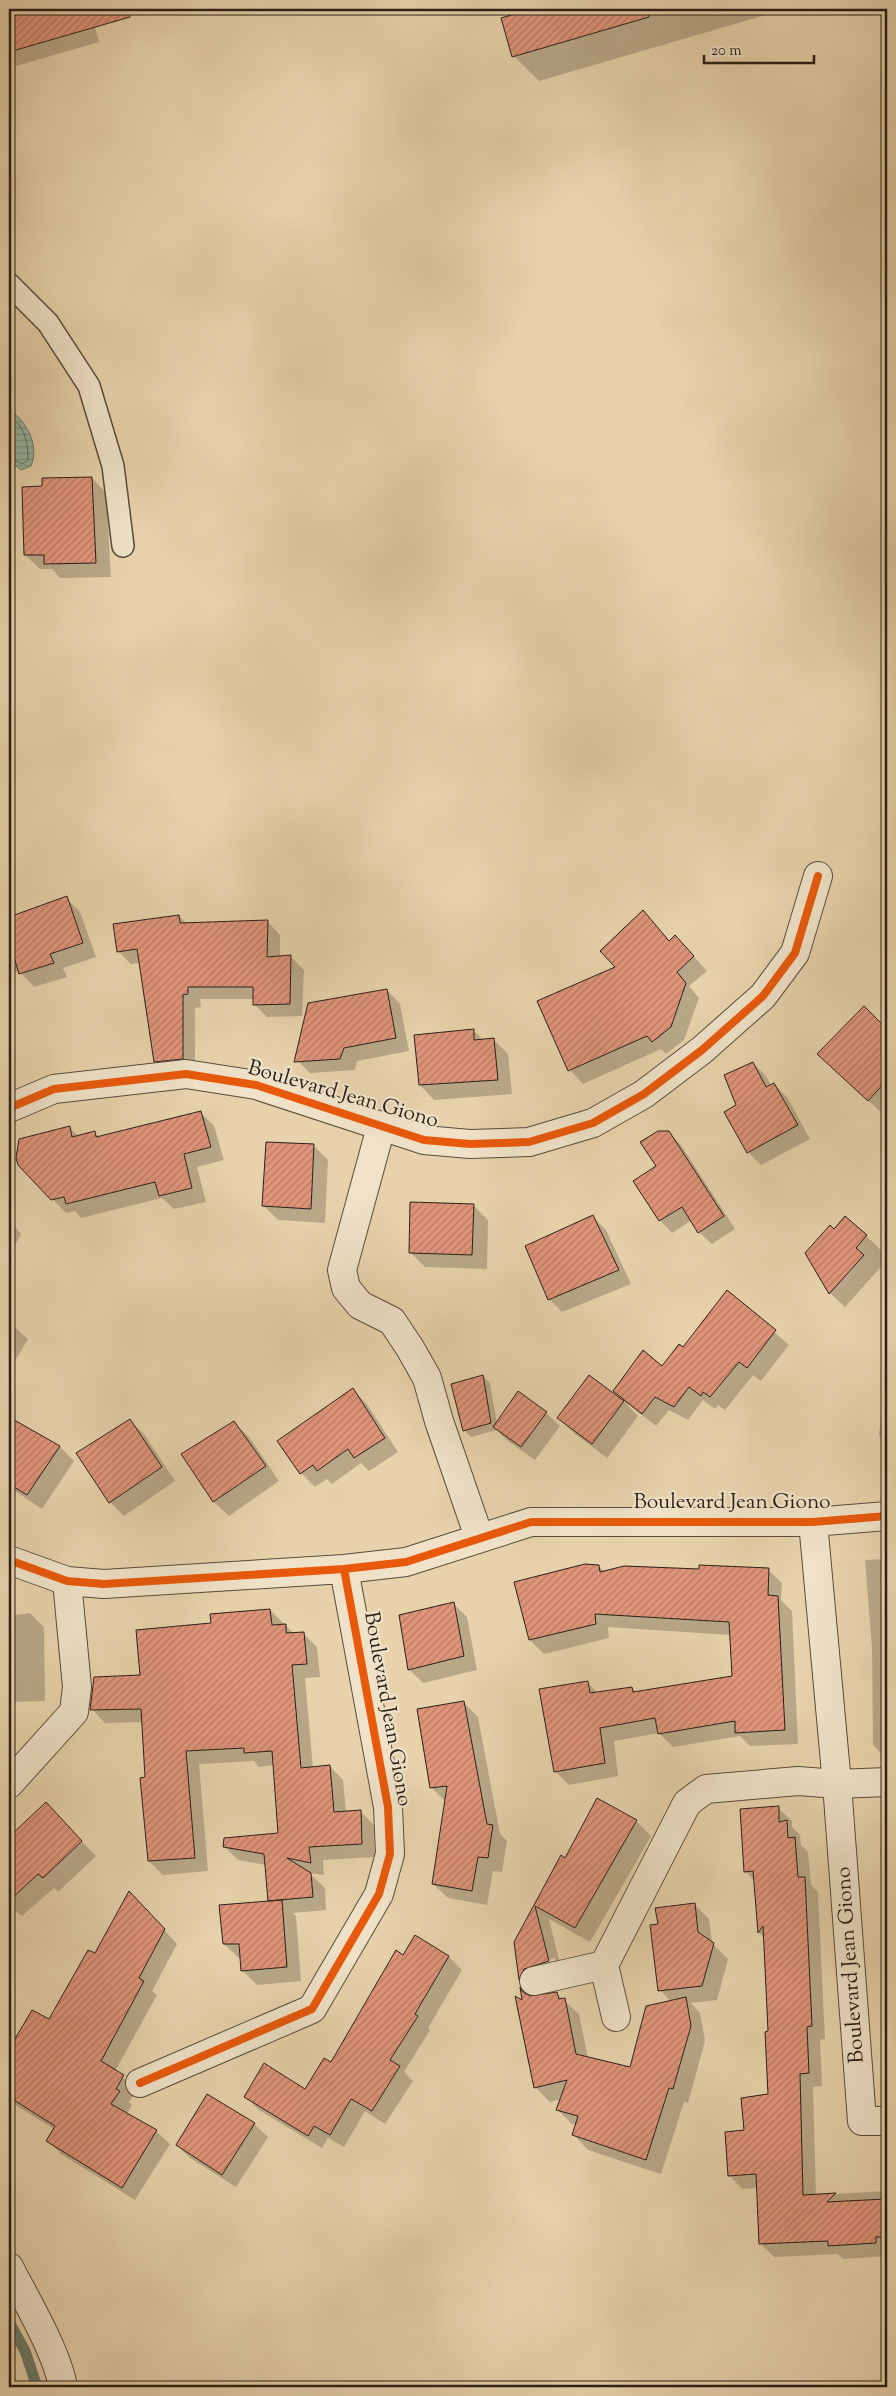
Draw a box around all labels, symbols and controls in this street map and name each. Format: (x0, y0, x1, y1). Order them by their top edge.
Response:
scale bar (704, 32, 814, 64)
text: 20 m (711, 41, 742, 62)
street label: Boulevard Jean Giono (244, 1053, 442, 1137)
street label: Boulevard Jean Giono (633, 1488, 831, 1518)
street label: Boulevard Jean Giono (355, 1609, 419, 1809)
street label: Boulevard Jean Giono (829, 1866, 873, 2064)

